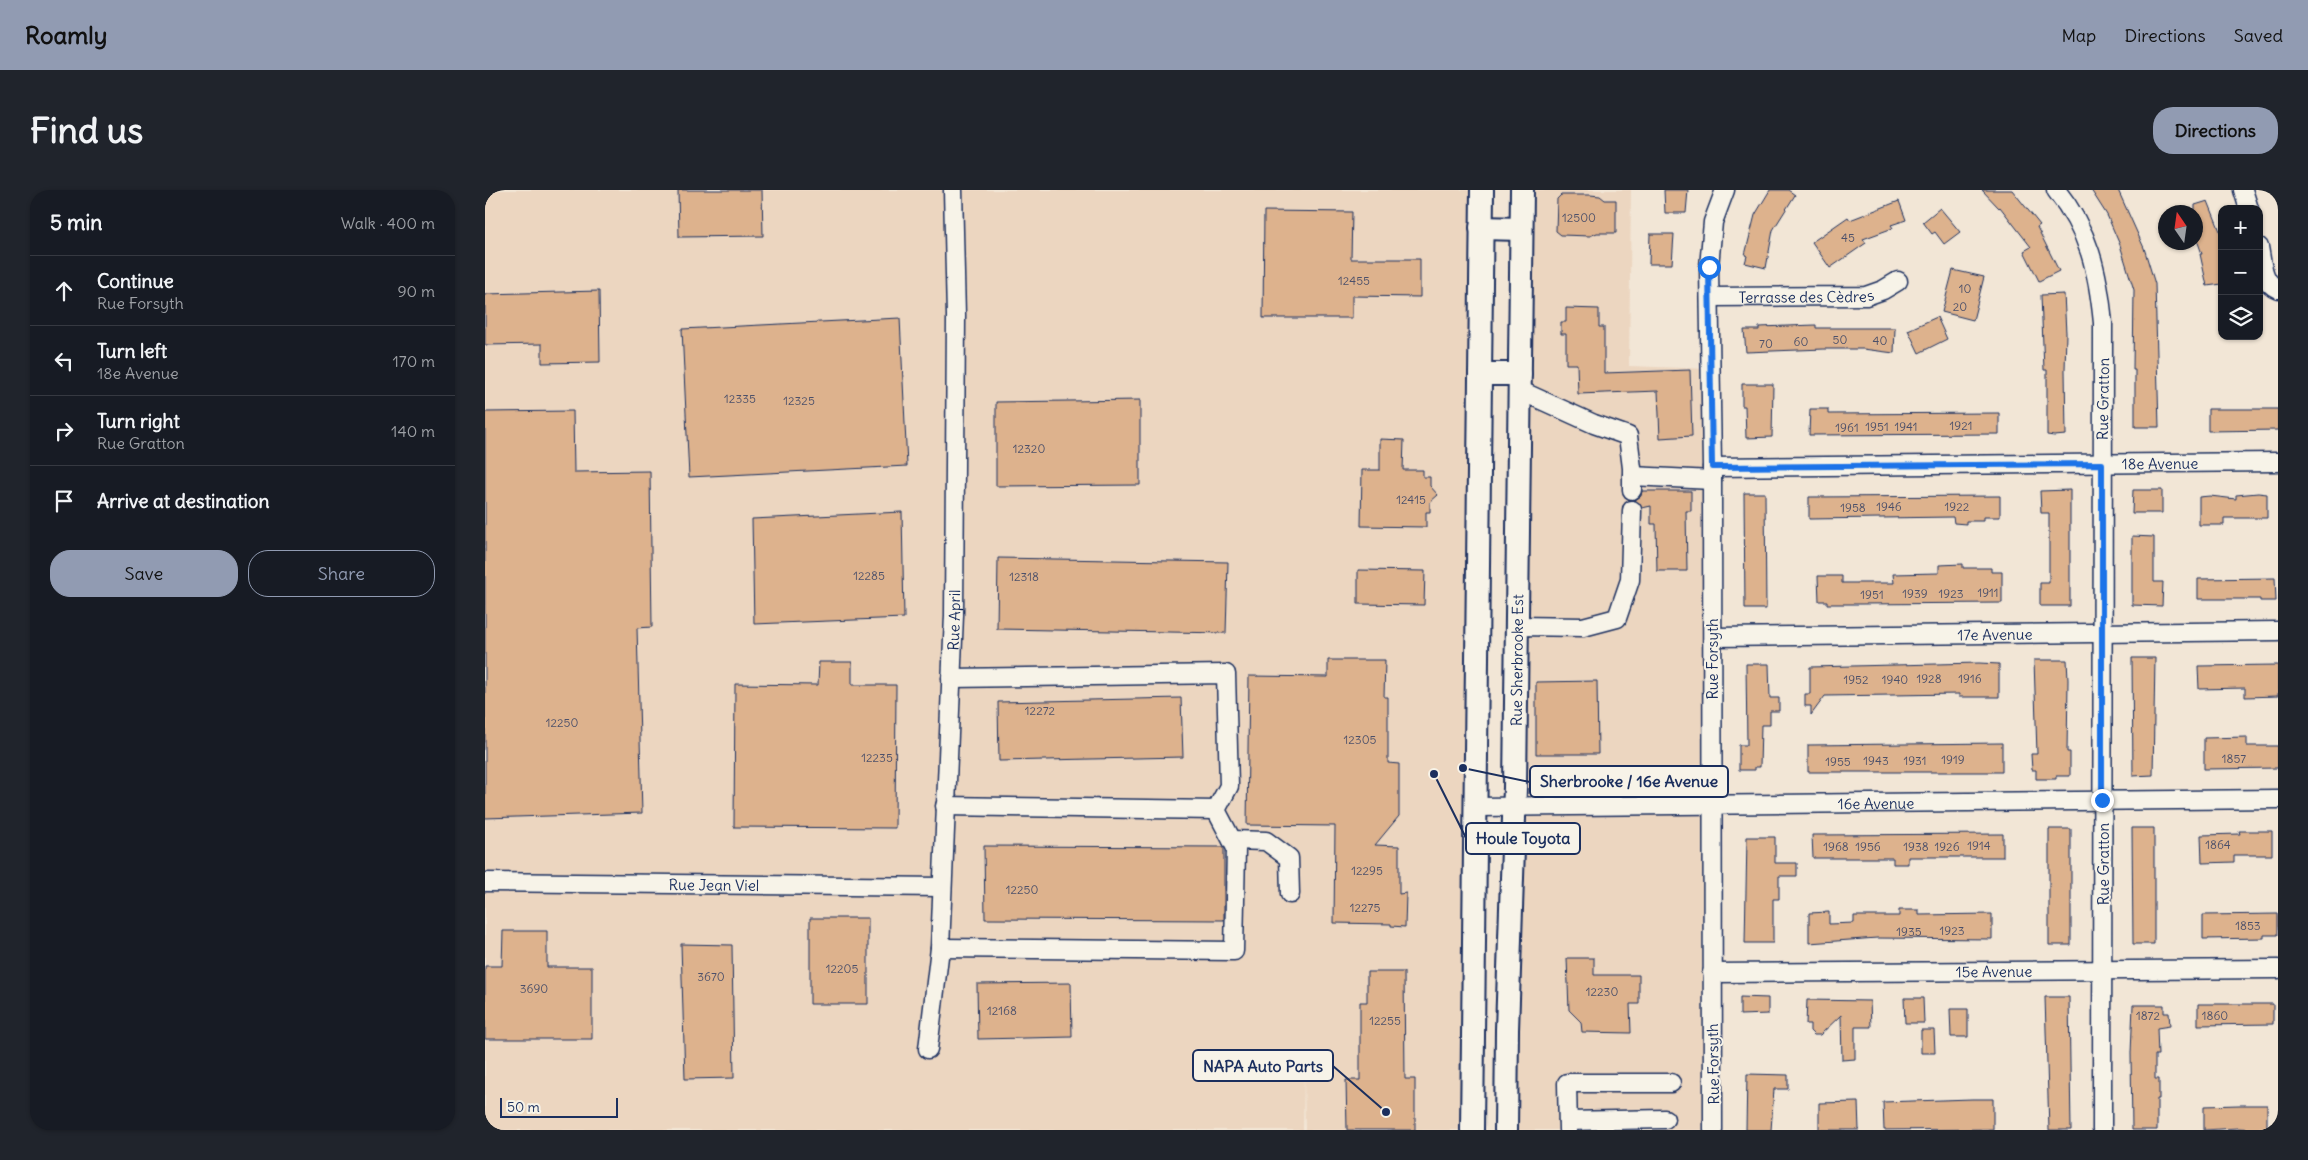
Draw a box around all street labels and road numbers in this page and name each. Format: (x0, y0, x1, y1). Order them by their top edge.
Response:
street label: Terrasse des Cèdres (1738, 284, 1876, 306)
street label: Rue Gratton (2093, 357, 2113, 440)
street label: 18e Avenue (2122, 453, 2198, 473)
street label: Rue April (943, 589, 964, 651)
street label: Rue Sherbrooke Est (1506, 594, 1527, 726)
street label: Rue Forsyth (1703, 618, 1722, 700)
street label: 17e Avenue (1957, 624, 2033, 644)
street label: 16e Avenue (1838, 793, 1914, 813)
street label: Rue Gratton (2094, 823, 2113, 905)
street label: Rue Jean Viel (669, 875, 759, 895)
street label: 15e Avenue (1956, 961, 2032, 981)
street label: Rue Forsyth (1703, 1023, 1723, 1105)

